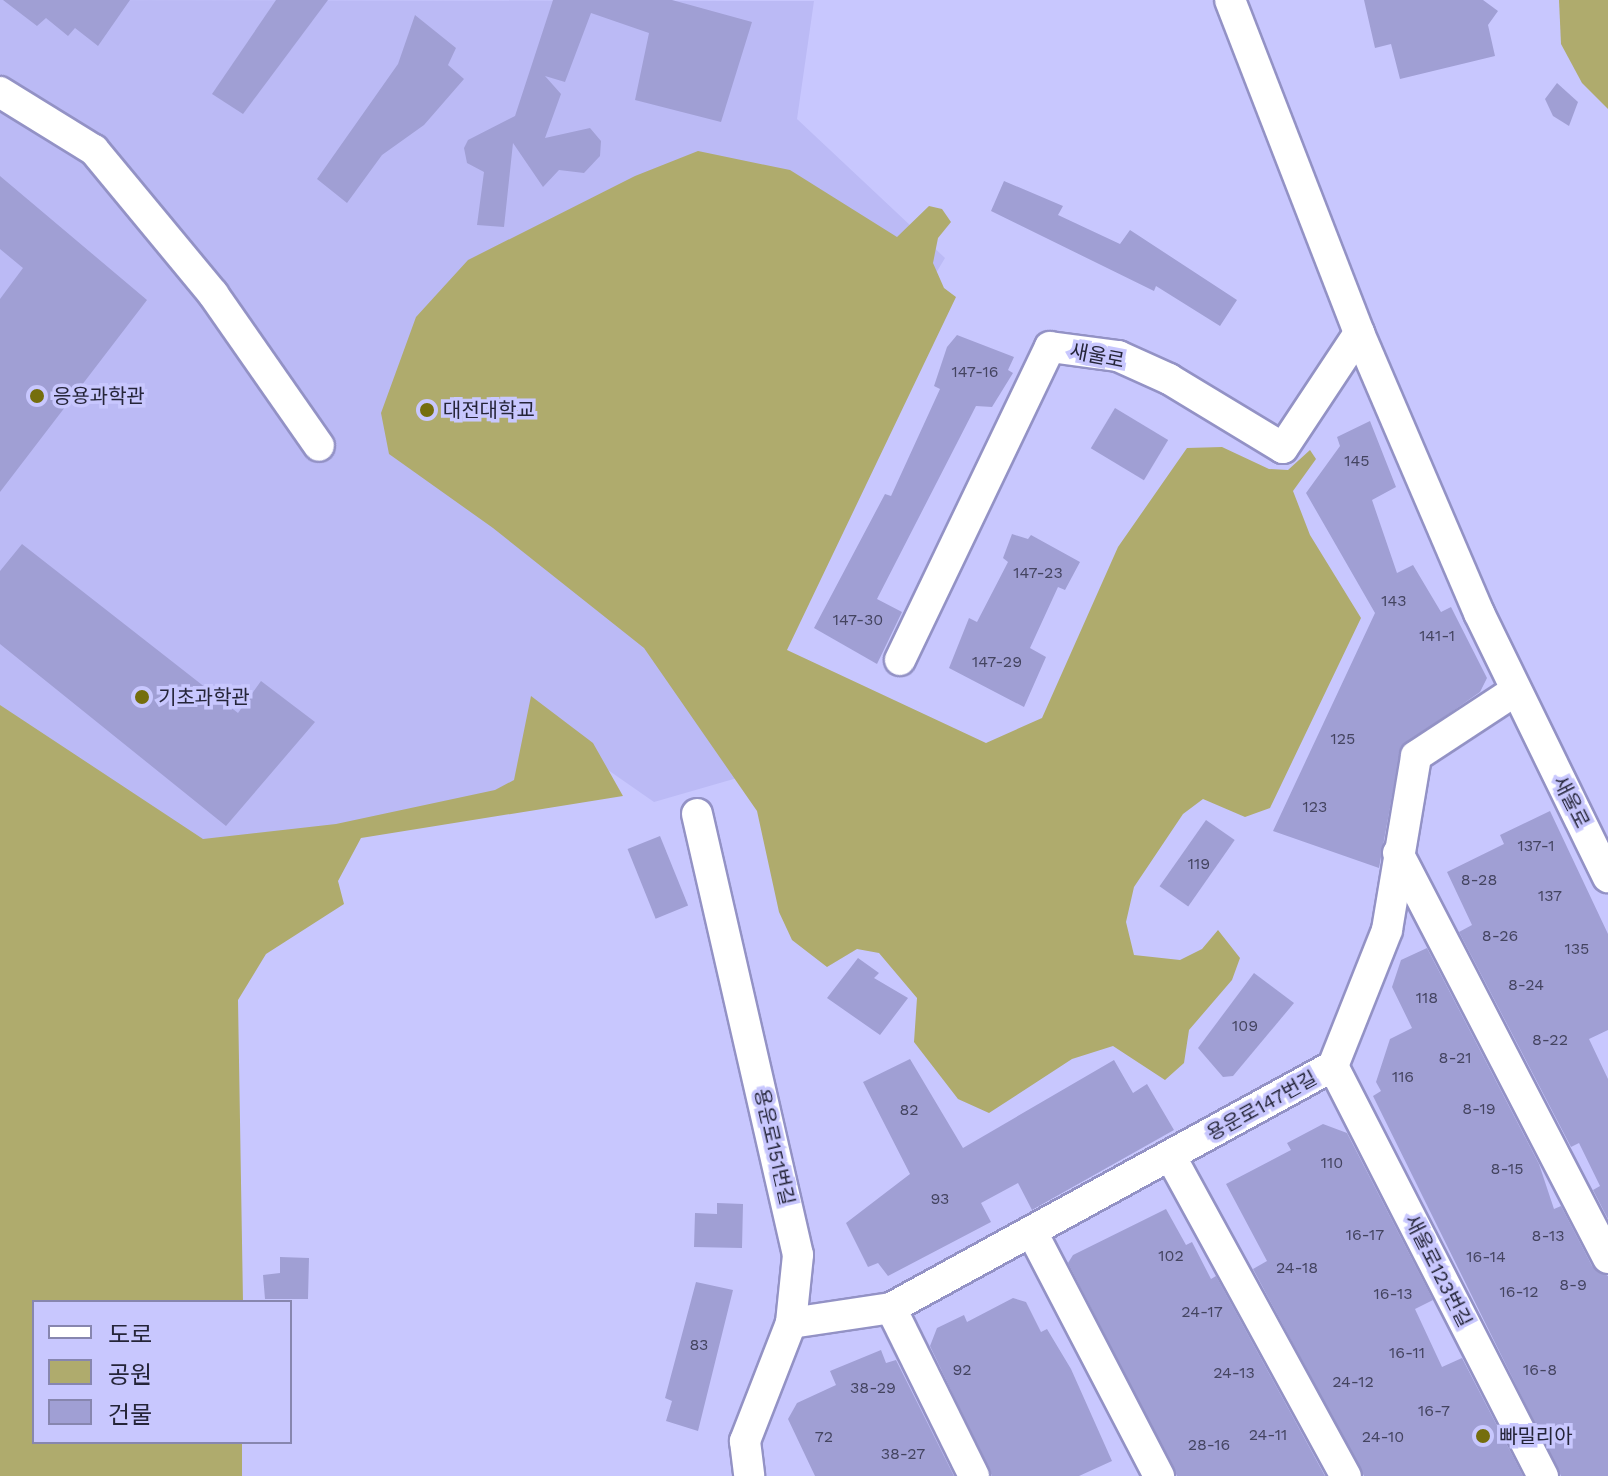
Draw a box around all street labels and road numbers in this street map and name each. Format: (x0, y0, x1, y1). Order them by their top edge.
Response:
street label: 새울로 (1068, 339, 1126, 373)
street label: 새울로 (1548, 772, 1594, 832)
street label: 용운로147번길 (1203, 1066, 1321, 1146)
street label: 용운로151번길 (749, 1086, 799, 1208)
street label: 새울로123번길 (1399, 1211, 1477, 1331)

